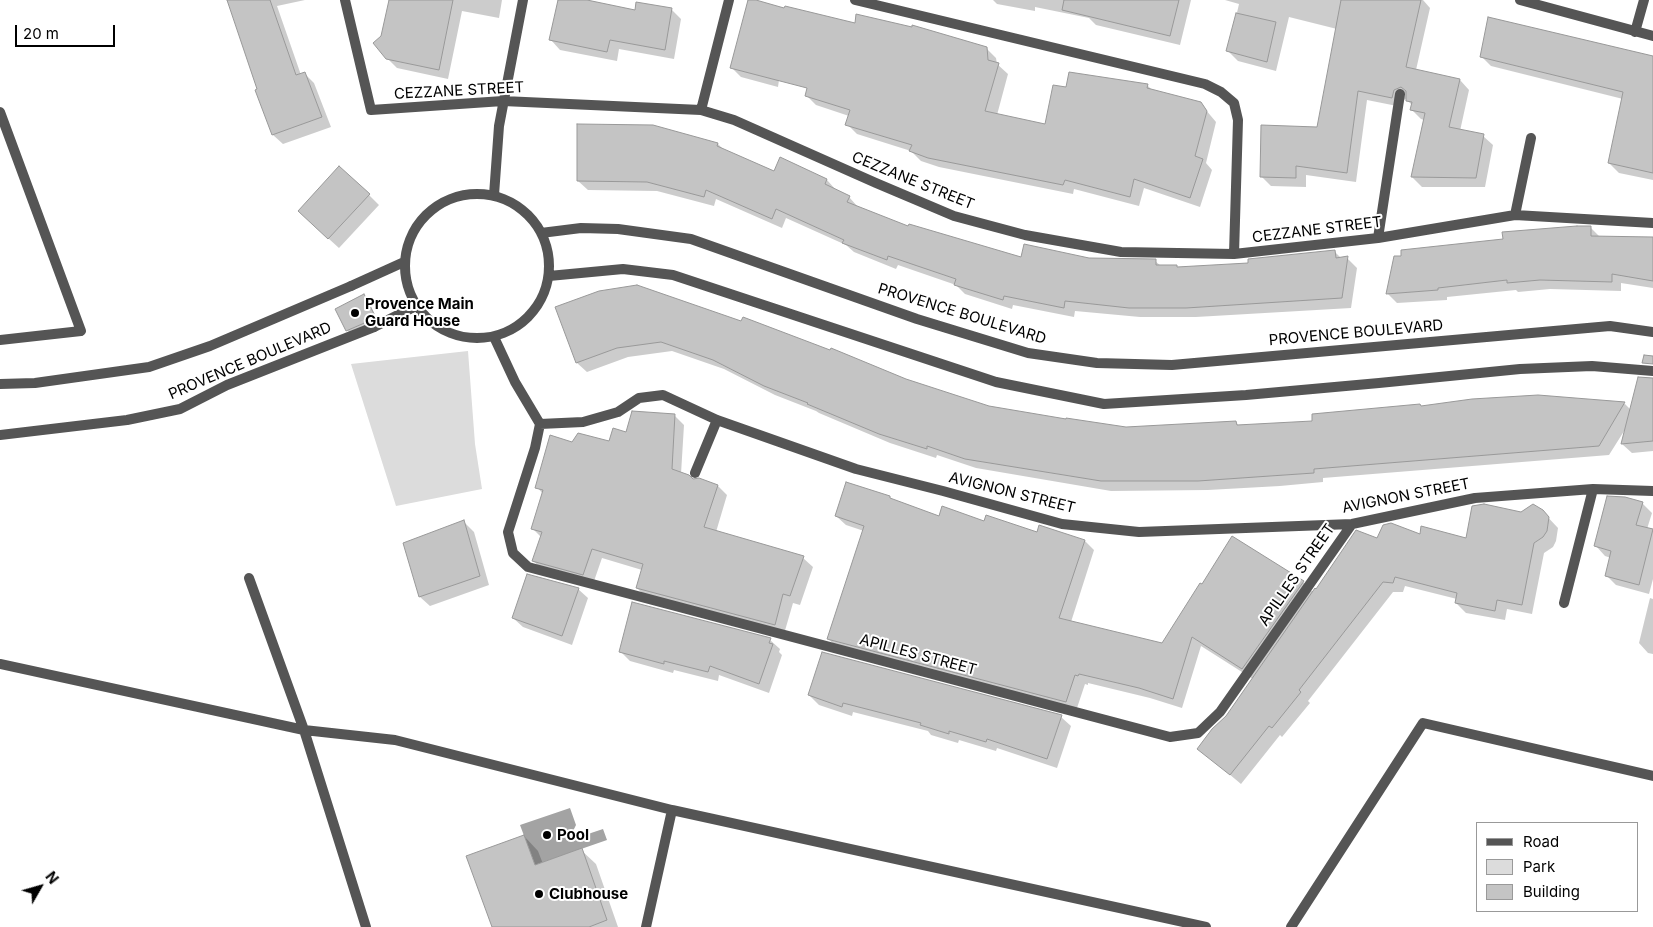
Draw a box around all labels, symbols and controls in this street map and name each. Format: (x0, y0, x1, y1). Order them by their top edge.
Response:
scale bar (18, 15, 118, 47)
text: 20 m (23, 24, 59, 43)
street label: CEZZANE STREET (393, 79, 525, 103)
street label: CEZZANE STREET (849, 148, 977, 214)
street label: CEZZANE STREET (1251, 213, 1383, 247)
street label: PROVENCE BOULEVARD (876, 280, 1048, 348)
place label: Provence Main Guard House (365, 295, 474, 330)
marker: Provence Main Guard House (349, 307, 361, 319)
street label: PROVENCE BOULEVARD (1268, 316, 1444, 350)
street label: PROVENCE BOULEVARD (166, 318, 334, 404)
street label: AVIGNON STREET (947, 469, 1077, 517)
street label: AVIGNON STREET (1341, 475, 1471, 517)
street label: APILLES STREET (1255, 521, 1339, 629)
street label: APILLES STREET (857, 631, 979, 679)
legend (1476, 822, 1638, 912)
place label: Pool (557, 826, 589, 844)
marker: Pool (541, 829, 553, 841)
text: Road (1523, 832, 1559, 851)
text: Park (1523, 857, 1555, 876)
north arrow (15, 862, 65, 912)
text: N (42, 868, 62, 887)
text: Building (1523, 882, 1580, 901)
place label: Clubhouse (549, 885, 628, 903)
marker: Clubhouse (533, 888, 545, 900)

